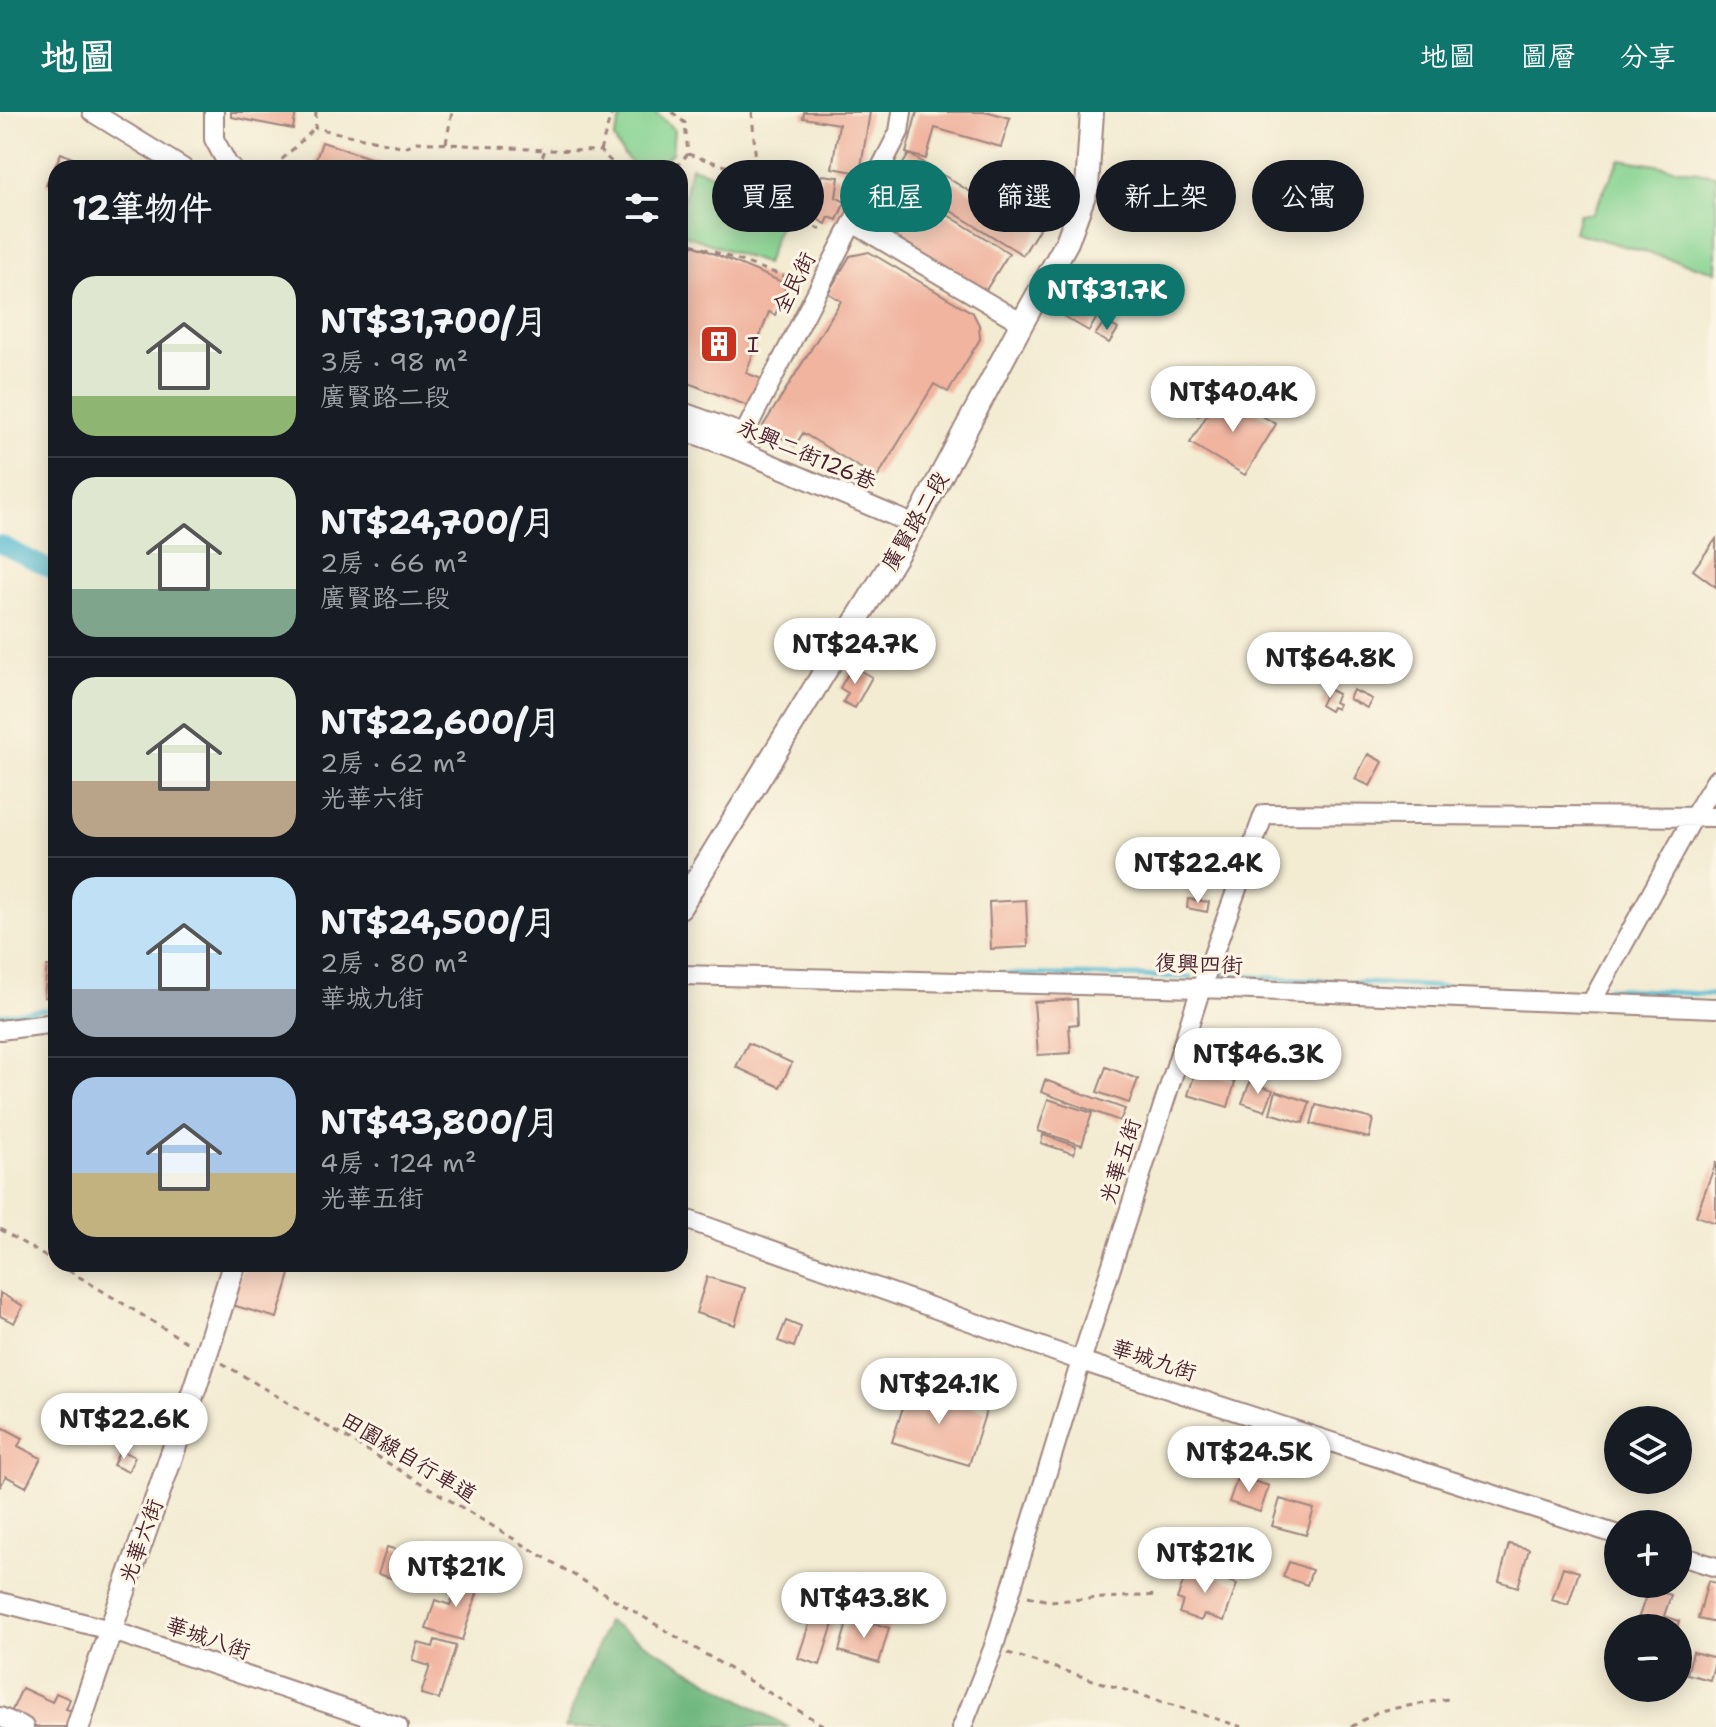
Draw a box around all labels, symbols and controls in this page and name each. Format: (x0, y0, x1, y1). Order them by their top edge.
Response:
text: 地圖 (40, 31, 116, 82)
text: 地圖 (1420, 37, 1476, 75)
text: 圖層 (1520, 37, 1576, 75)
text: 分享 (1620, 37, 1676, 75)
chip: 買屋 (712, 160, 824, 232)
chip: 租屋 (840, 160, 952, 232)
chip: 篩選 (968, 160, 1080, 232)
chip: 新上架 (1096, 160, 1236, 232)
chip: 公寓 (1252, 160, 1364, 232)
text: 12筆物件 (72, 185, 212, 231)
icon: filters (620, 186, 664, 230)
street label: 全民街 (766, 247, 822, 319)
pin: NT$31.7K (1024, 264, 1190, 332)
text: NT$31.7K (1047, 272, 1167, 307)
text: NT$31,700/月 (320, 298, 548, 344)
icon: home (136, 308, 232, 404)
building icon: I (698, 323, 740, 365)
place label: I (747, 330, 759, 359)
text: 3房 · 98 m² (320, 344, 468, 379)
pin: NT$40.4K (1150, 366, 1316, 434)
text: NT$40.4K (1169, 374, 1297, 409)
text: 廣賢路二段 (320, 379, 450, 414)
street label: 永興二街126巷 (733, 412, 881, 496)
street label: 廣賢路二段 (875, 466, 955, 576)
text: NT$24,700/月 (320, 499, 556, 545)
icon: home (136, 509, 232, 605)
text: 2房 · 66 m² (320, 545, 468, 580)
text: 廣賢路二段 (320, 580, 450, 615)
pin: NT$24.7K (772, 618, 938, 686)
text: NT$24.7K (792, 626, 918, 661)
pin: NT$64.8K (1247, 632, 1413, 700)
text: NT$64.8K (1265, 640, 1395, 675)
text: NT$22,600/月 (320, 699, 561, 745)
icon: home (136, 709, 232, 805)
text: 2房 · 62 m² (320, 745, 467, 780)
text: 光華六街 (320, 780, 424, 815)
pin: NT$22.4K (1115, 837, 1281, 905)
text: NT$22.4K (1133, 845, 1263, 880)
text: NT$24,500/月 (320, 899, 557, 945)
icon: home (136, 909, 232, 1005)
text: 2房 · 80 m² (320, 945, 468, 980)
street label: 復興四街 (1155, 948, 1243, 980)
text: 華城九街 (320, 980, 424, 1015)
pin: NT$46.3K (1175, 1028, 1341, 1096)
text: NT$46.3K (1193, 1036, 1323, 1071)
text: NT$43,800/月 (320, 1099, 560, 1145)
icon: home (136, 1109, 232, 1205)
street label: 光華五街 (1093, 1115, 1147, 1207)
text: 4房 · 124 m² (320, 1145, 477, 1180)
text: 光華五街 (320, 1180, 424, 1215)
street label: 華城九街 (1108, 1333, 1200, 1387)
pin: NT$24.1K (856, 1358, 1022, 1426)
text: NT$24.1K (879, 1366, 999, 1401)
pin: NT$22.6K (41, 1393, 207, 1461)
text: NT$22.6K (59, 1401, 189, 1436)
street label: 田園線自行車道 (336, 1405, 482, 1509)
map controls (1604, 1406, 1692, 1702)
button: layers (1604, 1406, 1692, 1494)
pin: NT$24.5K (1166, 1426, 1332, 1494)
text: NT$24.5K (1185, 1434, 1313, 1469)
street label: 光華六街 (112, 1495, 170, 1587)
button: + (1604, 1510, 1692, 1598)
pin: NT$21K (1140, 1527, 1270, 1595)
text: NT$21K (1156, 1535, 1254, 1570)
pin: NT$21K (391, 1541, 521, 1609)
text: NT$21K (407, 1549, 505, 1584)
pin: NT$43.8K (781, 1572, 947, 1640)
text: NT$43.8K (799, 1580, 929, 1615)
street label: 華城八街 (162, 1610, 254, 1666)
button: − (1604, 1614, 1692, 1702)

